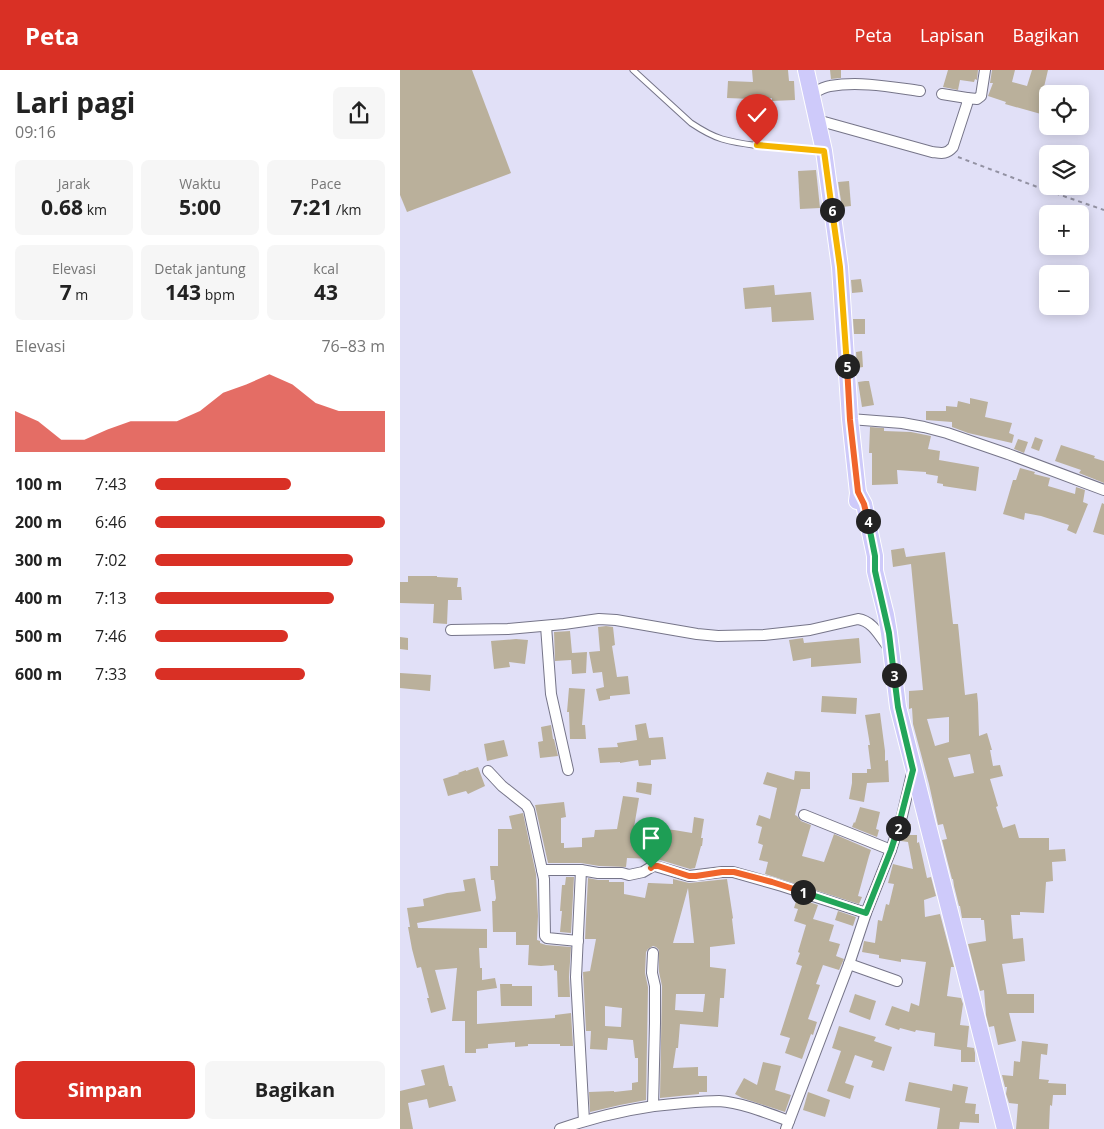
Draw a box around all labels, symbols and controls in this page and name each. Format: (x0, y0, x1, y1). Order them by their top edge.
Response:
text: Peta (25, 19, 79, 52)
text: Peta (855, 23, 892, 47)
text: Lapisan (920, 23, 985, 47)
text: Bagikan (1013, 23, 1079, 47)
text: Lari pagi (15, 83, 135, 121)
map controls (1039, 85, 1089, 315)
button: locate (1039, 85, 1089, 135)
button: share (333, 87, 385, 139)
pin (736, 94, 778, 145)
icon: check (743, 101, 771, 129)
text: 09:16 (15, 121, 56, 143)
button: layers (1039, 145, 1089, 195)
text: Jarak (58, 174, 90, 193)
text: Waktu (179, 174, 221, 193)
text: Pace (311, 174, 341, 193)
text: 0.68 (41, 193, 83, 221)
text: 5:00 (179, 193, 221, 221)
text: 7:21 (290, 193, 332, 221)
pin: 6 (820, 198, 844, 222)
text: km (83, 200, 107, 219)
text: /km (332, 200, 362, 219)
text: 6 (828, 201, 837, 220)
button: + (1039, 205, 1089, 255)
text: Elevasi (52, 259, 96, 278)
text: Detak jantung (154, 259, 246, 278)
text: kcal (313, 259, 339, 278)
button: − (1039, 265, 1089, 315)
text: 7 (60, 278, 72, 306)
text: 143 (165, 278, 201, 306)
text: 43 (314, 278, 338, 306)
text: m (72, 285, 88, 304)
text: bpm (201, 285, 235, 304)
text: Elevasi (15, 335, 65, 357)
text: 76–83 m (321, 335, 385, 357)
pin: 5 (834, 354, 860, 378)
text: 5 (843, 357, 852, 376)
text: 100 m (15, 473, 62, 495)
text: 7:43 (95, 473, 127, 495)
pin: 4 (856, 508, 880, 534)
text: 200 m (15, 511, 62, 533)
text: 6:46 (95, 511, 127, 533)
text: 4 (864, 512, 873, 531)
text: 300 m (15, 549, 62, 571)
text: 7:02 (95, 549, 127, 571)
text: 400 m (15, 587, 62, 609)
text: 7:13 (95, 587, 127, 609)
text: 500 m (15, 625, 62, 647)
text: 7:46 (95, 625, 127, 647)
pin: 3 (882, 662, 906, 688)
text: 600 m (15, 663, 62, 685)
text: 7:33 (95, 663, 127, 685)
text: 3 (890, 666, 899, 685)
pin: 2 (886, 816, 910, 840)
pin (630, 817, 672, 868)
text: 2 (894, 819, 903, 838)
icon: arrive (637, 824, 665, 852)
pin: 1 (790, 880, 816, 904)
text: 1 (799, 883, 808, 902)
button: Simpan (15, 1061, 195, 1119)
button: Bagikan (205, 1061, 385, 1119)

